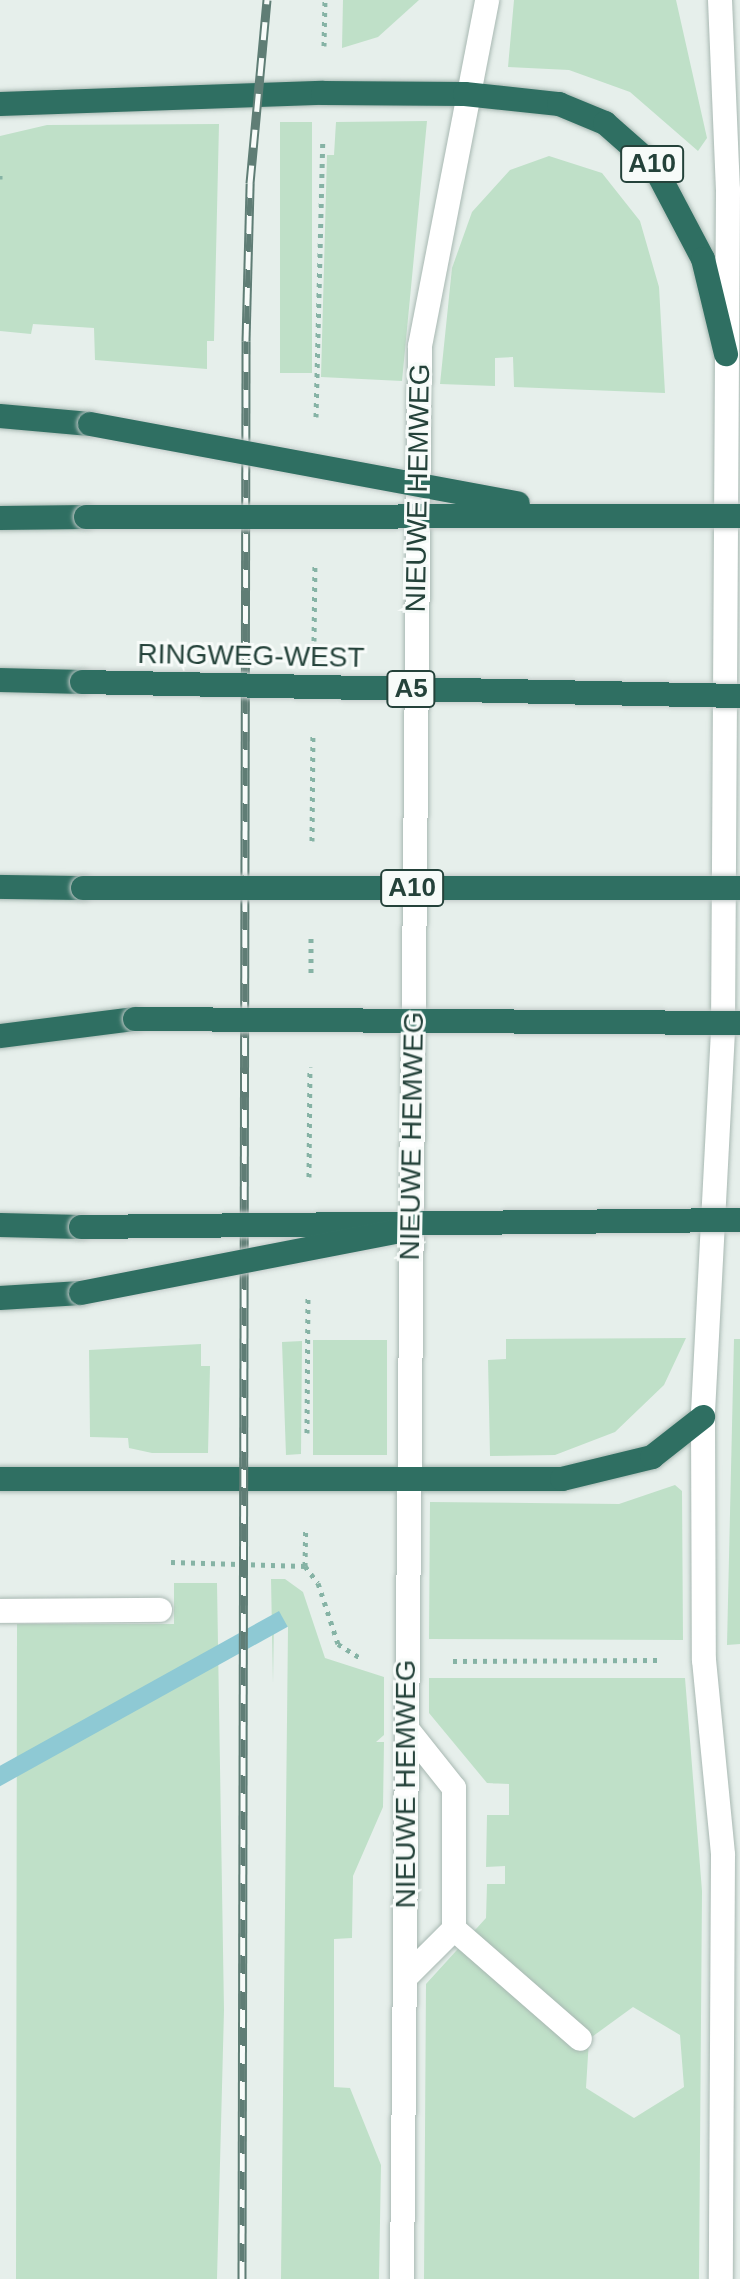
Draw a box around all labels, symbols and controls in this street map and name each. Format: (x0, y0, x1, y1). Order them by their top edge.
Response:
road number: A10 (620, 142, 684, 186)
street label: NIEUWE HEMWEG (399, 363, 437, 613)
street label: RINGWEG-WEST (137, 637, 365, 675)
road number: A5 (385, 667, 437, 711)
road number: A10 (380, 866, 444, 910)
street label: NIEUWE HEMWEG (393, 1011, 431, 1261)
street label: NIEUWE HEMWEG (389, 1660, 423, 1908)

